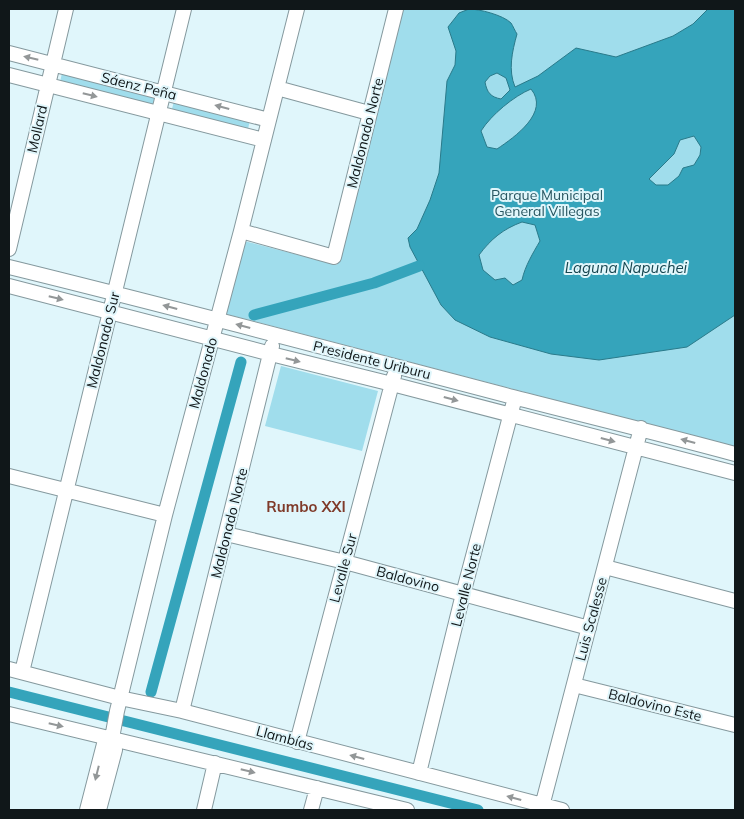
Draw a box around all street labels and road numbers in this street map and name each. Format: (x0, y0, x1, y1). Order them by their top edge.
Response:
street label: Sáenz Peña (100, 68, 178, 104)
street label: Maldonado Norte (343, 76, 387, 190)
street label: Mollard (23, 103, 51, 155)
street label: Maldonado Sur (82, 289, 124, 390)
street label: Maldonado (185, 335, 221, 411)
street label: Presidente Uriburu (311, 337, 433, 383)
street label: Maldonado Norte (207, 466, 251, 580)
street label: Levalle Sur (325, 531, 361, 604)
street label: Levalle Norte (447, 542, 485, 628)
street label: Baldovino (375, 562, 441, 596)
street label: Luis Scalesse (571, 575, 611, 663)
street label: Baldovino Este (606, 685, 704, 725)
street label: Llambías (254, 722, 316, 754)

